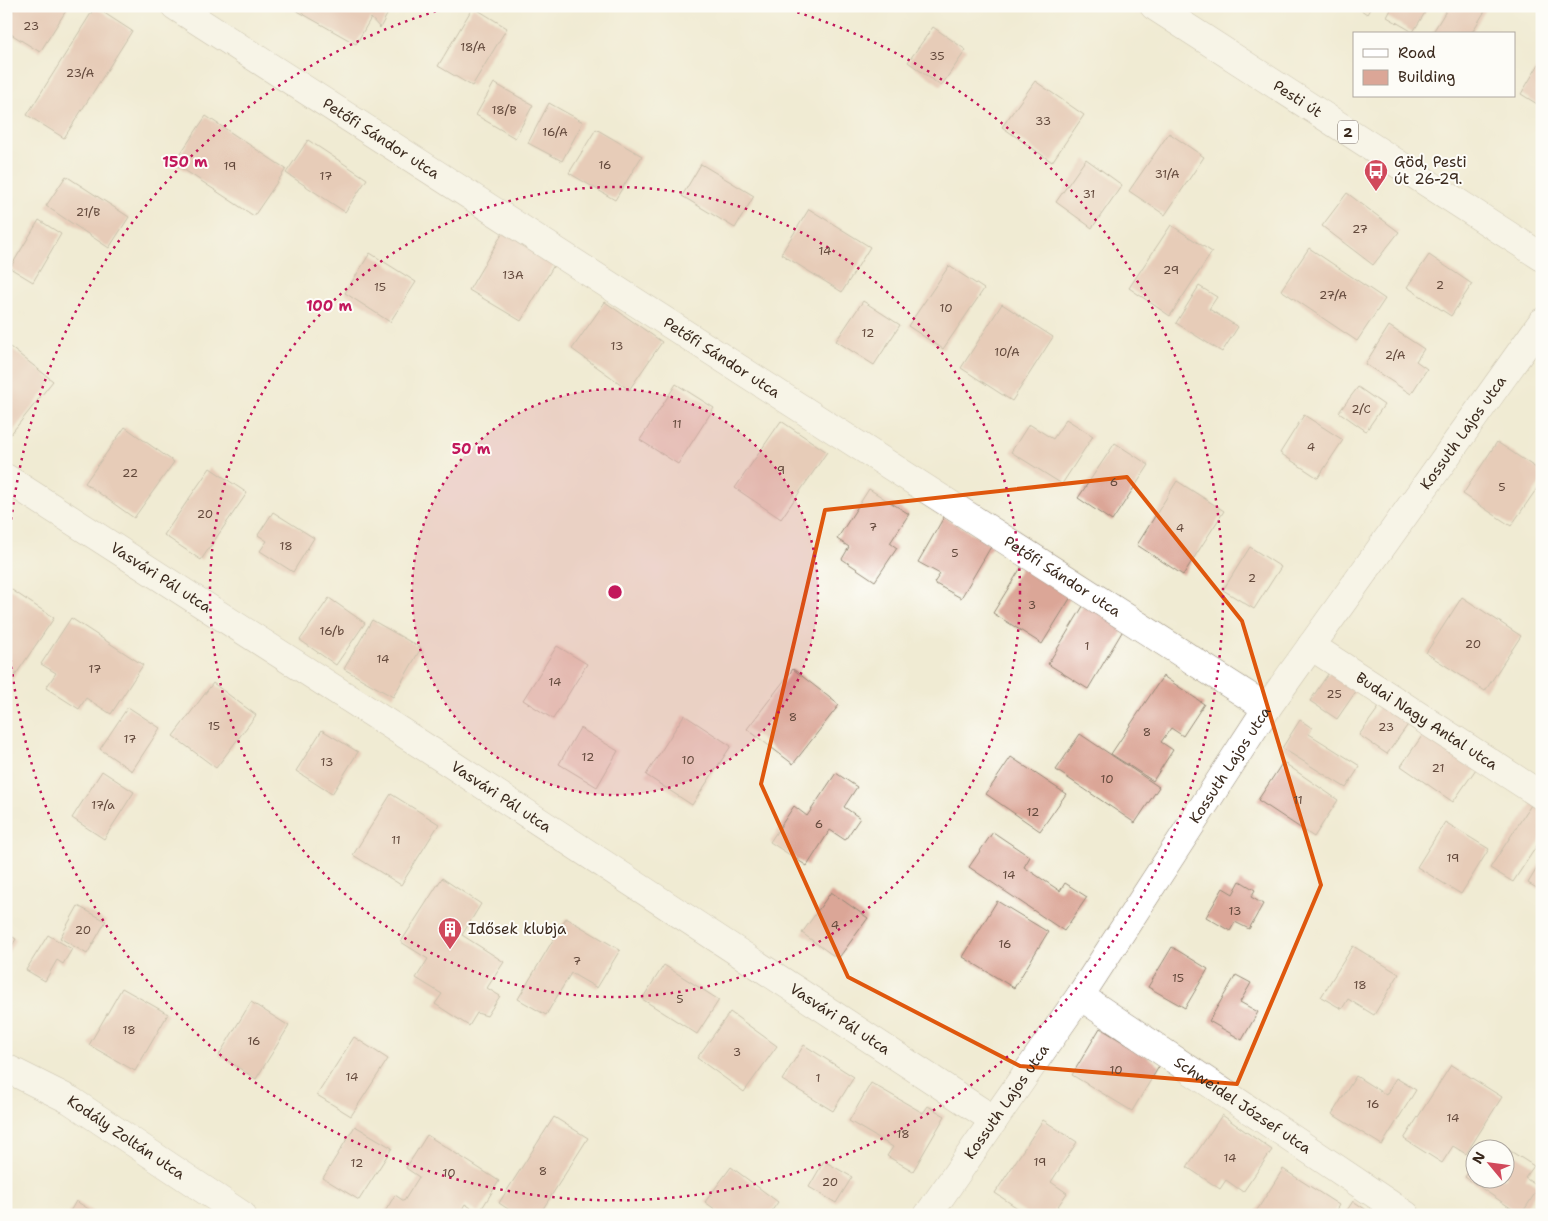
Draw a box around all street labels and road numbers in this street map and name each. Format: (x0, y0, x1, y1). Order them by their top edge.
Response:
street label: Pesti út (1269, 76, 1326, 122)
street label: Petőfi Sándor utca (319, 94, 444, 184)
road number: 2 (1338, 120, 1358, 144)
street label: Petőfi Sándor utca (659, 313, 785, 403)
street label: Kossuth Lajos utca (1416, 371, 1511, 494)
street label: Petőfi Sándor utca (1000, 532, 1125, 622)
street label: Vasvári Pál utca (106, 538, 216, 618)
street label: Budai Nagy Antal utca (1352, 668, 1502, 775)
street label: Kossuth Lajos utca (1185, 702, 1276, 827)
street label: Vasvári Pál utca (447, 757, 556, 837)
street label: Vasvári Pál utca (786, 979, 895, 1060)
street label: Kossuth Lajos utca (960, 1040, 1054, 1163)
street label: Schweidel József utca (1170, 1052, 1316, 1159)
street label: Kodály Zoltán utca (63, 1091, 190, 1185)

